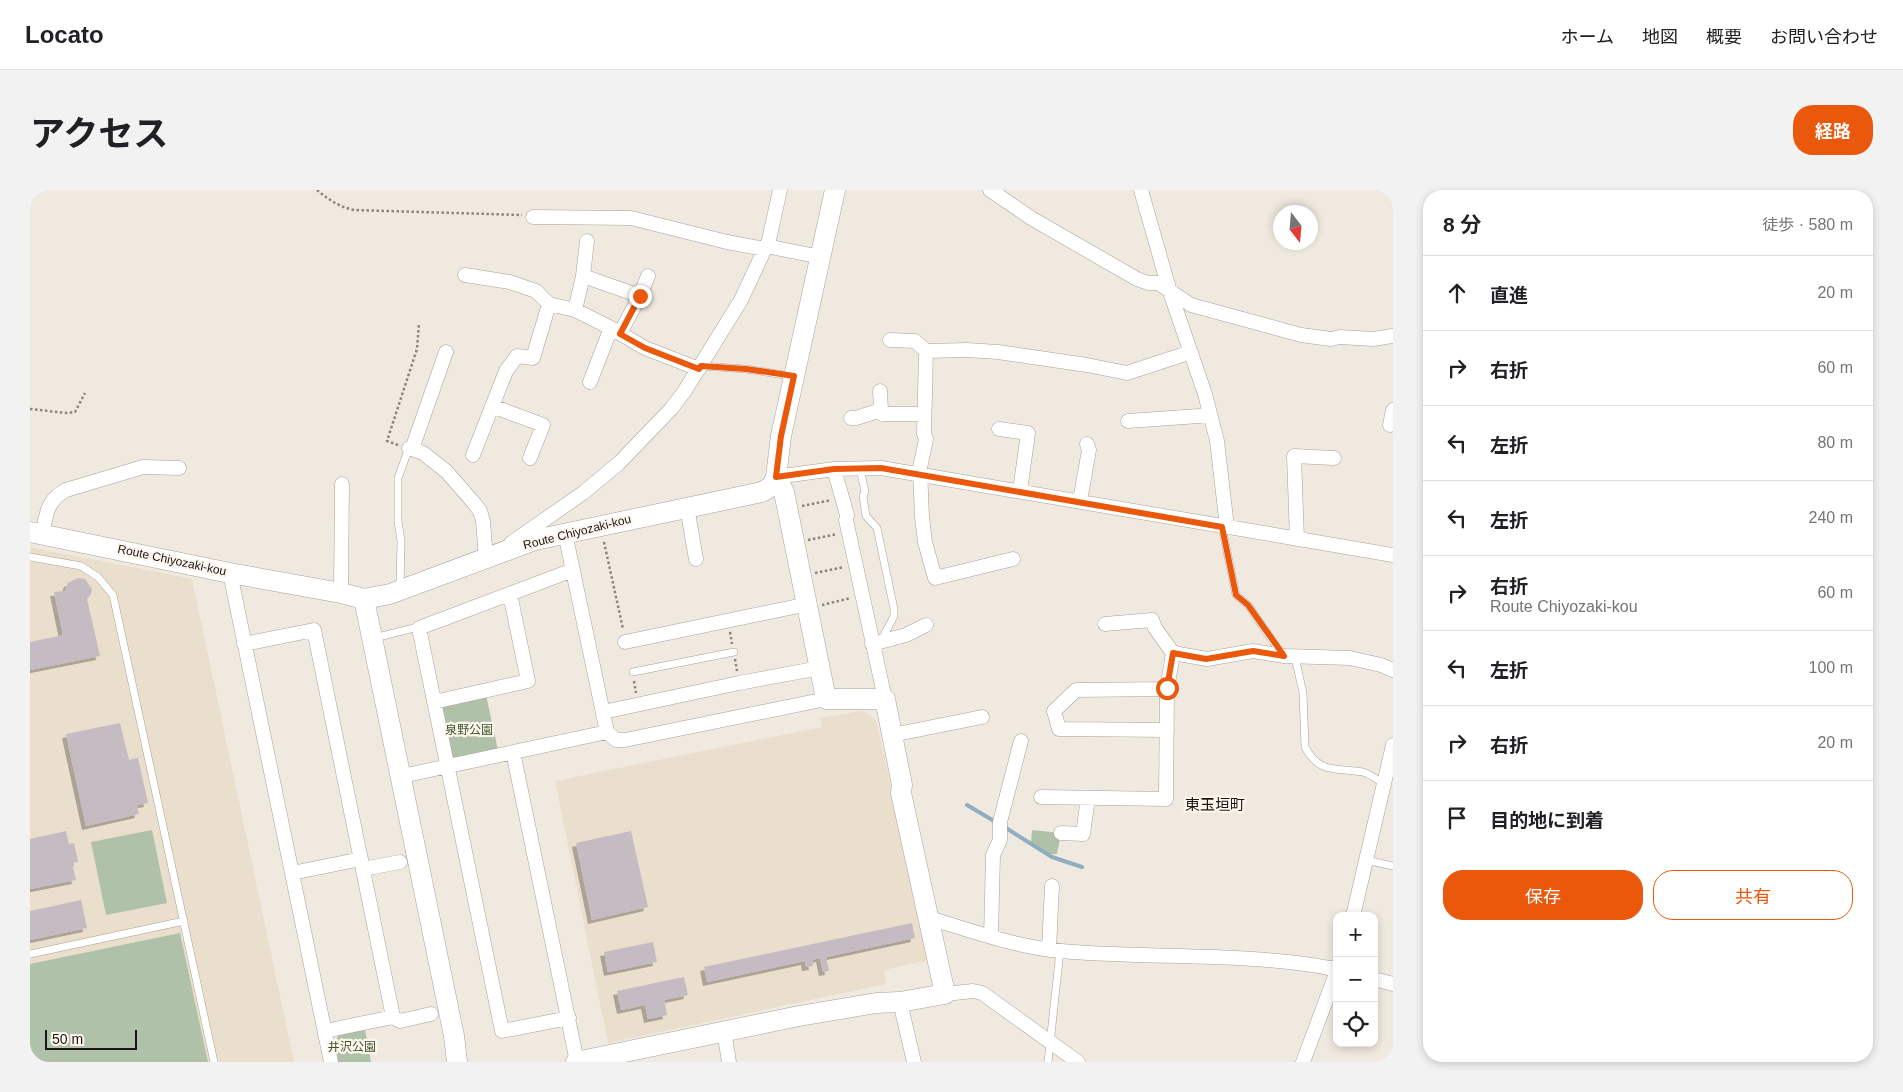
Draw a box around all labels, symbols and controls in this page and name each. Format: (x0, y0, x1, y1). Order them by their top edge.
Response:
text: Locato (25, 21, 104, 48)
text: ホーム (1561, 27, 1614, 47)
text: 地図 (1642, 27, 1678, 47)
text: 概要 (1706, 27, 1742, 47)
text: お問い合わせ (1770, 27, 1878, 47)
button: 経路 (1793, 105, 1873, 155)
text: アクセス (30, 114, 168, 153)
north arrow (1273, 205, 1318, 250)
text: 8 分 (1443, 213, 1482, 236)
text: 徒歩 · 580 m (1762, 216, 1853, 233)
icon: ahead (1443, 279, 1471, 307)
text: 20 m (1817, 284, 1853, 301)
route end (629, 285, 652, 308)
text: 直進 (1490, 285, 1528, 306)
icon: right (1443, 354, 1471, 382)
text: 60 m (1817, 359, 1853, 376)
text: 右折 (1490, 360, 1528, 381)
icon: left (1443, 429, 1471, 457)
text: 80 m (1817, 434, 1853, 451)
text: 左折 (1490, 435, 1528, 456)
icon: left (1443, 504, 1471, 532)
text: 240 m (1809, 509, 1853, 526)
text: 左折 (1490, 510, 1528, 531)
street label: Route Chiyozaki-kou (522, 512, 632, 552)
street label: Route Chiyozaki-kou (116, 542, 228, 578)
text: 右折 (1490, 576, 1528, 597)
icon: right (1443, 579, 1471, 607)
text: 60 m (1817, 584, 1853, 601)
text: Route Chiyozaki-kou (1490, 598, 1638, 615)
icon: left (1443, 654, 1471, 682)
text: 100 m (1809, 659, 1853, 676)
text: 左折 (1490, 660, 1528, 681)
route start (1156, 677, 1179, 700)
park label: 泉野公園 (445, 723, 493, 737)
icon: right (1443, 729, 1471, 757)
text: 20 m (1817, 734, 1853, 751)
text: 右折 (1490, 735, 1528, 756)
district label: 東玉垣町 (1185, 796, 1245, 813)
icon: arrive (1443, 804, 1471, 832)
text: 目的地に到着 (1490, 810, 1604, 831)
button: 保存 (1443, 870, 1643, 920)
button: 共有 (1653, 870, 1853, 920)
map controls (1333, 912, 1378, 1047)
button: + (1333, 912, 1378, 957)
button: − (1333, 957, 1378, 1002)
button: locate (1333, 1002, 1378, 1047)
scale bar (45, 1027, 138, 1050)
text: 50 m (52, 1031, 83, 1047)
park label: 井沢公園 (328, 1040, 376, 1054)

